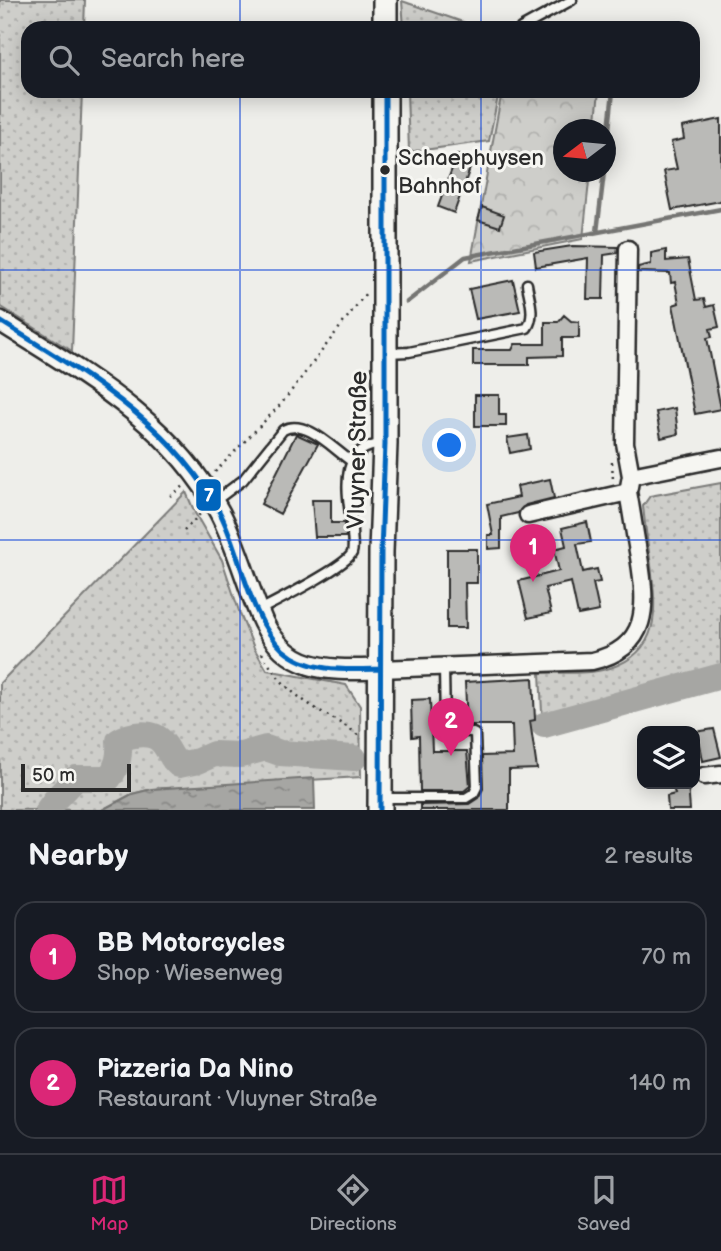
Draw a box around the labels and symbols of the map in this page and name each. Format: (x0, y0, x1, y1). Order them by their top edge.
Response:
north arrow (553, 119, 616, 182)
place label: Schaephuysen Bahnhof (398, 145, 544, 200)
marker: Schaephuysen Bahnhof (378, 163, 392, 177)
street label: Vluyner Straße (342, 371, 373, 529)
your location (432, 428, 466, 462)
line badge: 7 (195, 478, 222, 512)
text: 7 (204, 485, 215, 508)
pin: 1 (510, 524, 556, 582)
pin: 2 (428, 698, 474, 756)
scale bar (21, 761, 131, 793)

